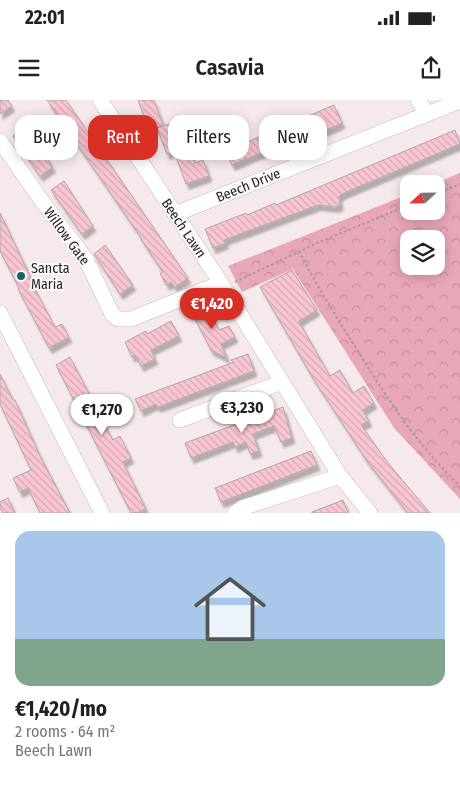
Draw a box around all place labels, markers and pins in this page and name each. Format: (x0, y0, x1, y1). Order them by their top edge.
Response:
place label: Sancta Maria (31, 260, 70, 293)
marker: Sancta Maria (15, 270, 27, 282)
pin: €1,420 (171, 288, 253, 330)
pin: €3,230 (201, 392, 283, 434)
pin: €1,270 (61, 394, 143, 436)

